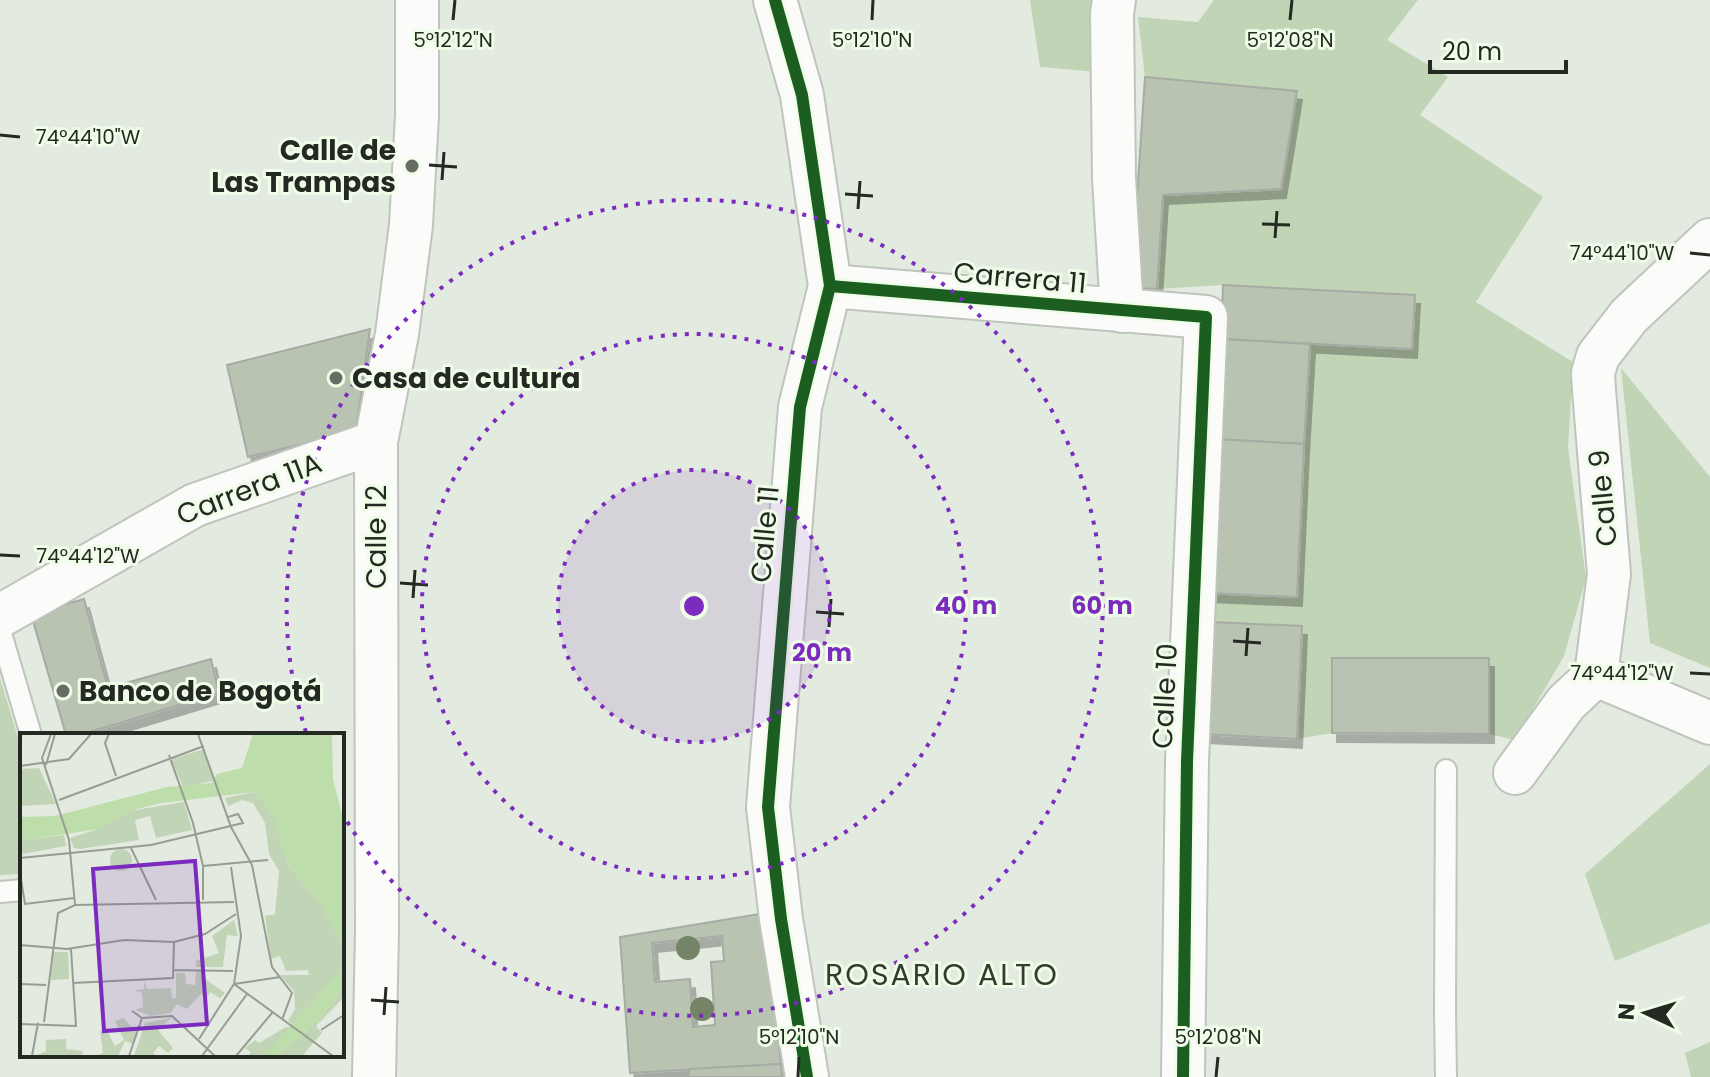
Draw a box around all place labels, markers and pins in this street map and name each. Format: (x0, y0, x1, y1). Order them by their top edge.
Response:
place label: Calle de Las Trampas (211, 131, 396, 202)
marker: Calle de Las Trampas (403, 157, 421, 175)
place label: Casa de cultura (352, 359, 580, 398)
marker: Casa de cultura (327, 369, 345, 387)
centre of rings (680, 592, 708, 620)
place label: Banco de Bogotá (79, 672, 322, 711)
marker: Banco de Bogotá (54, 682, 72, 700)

